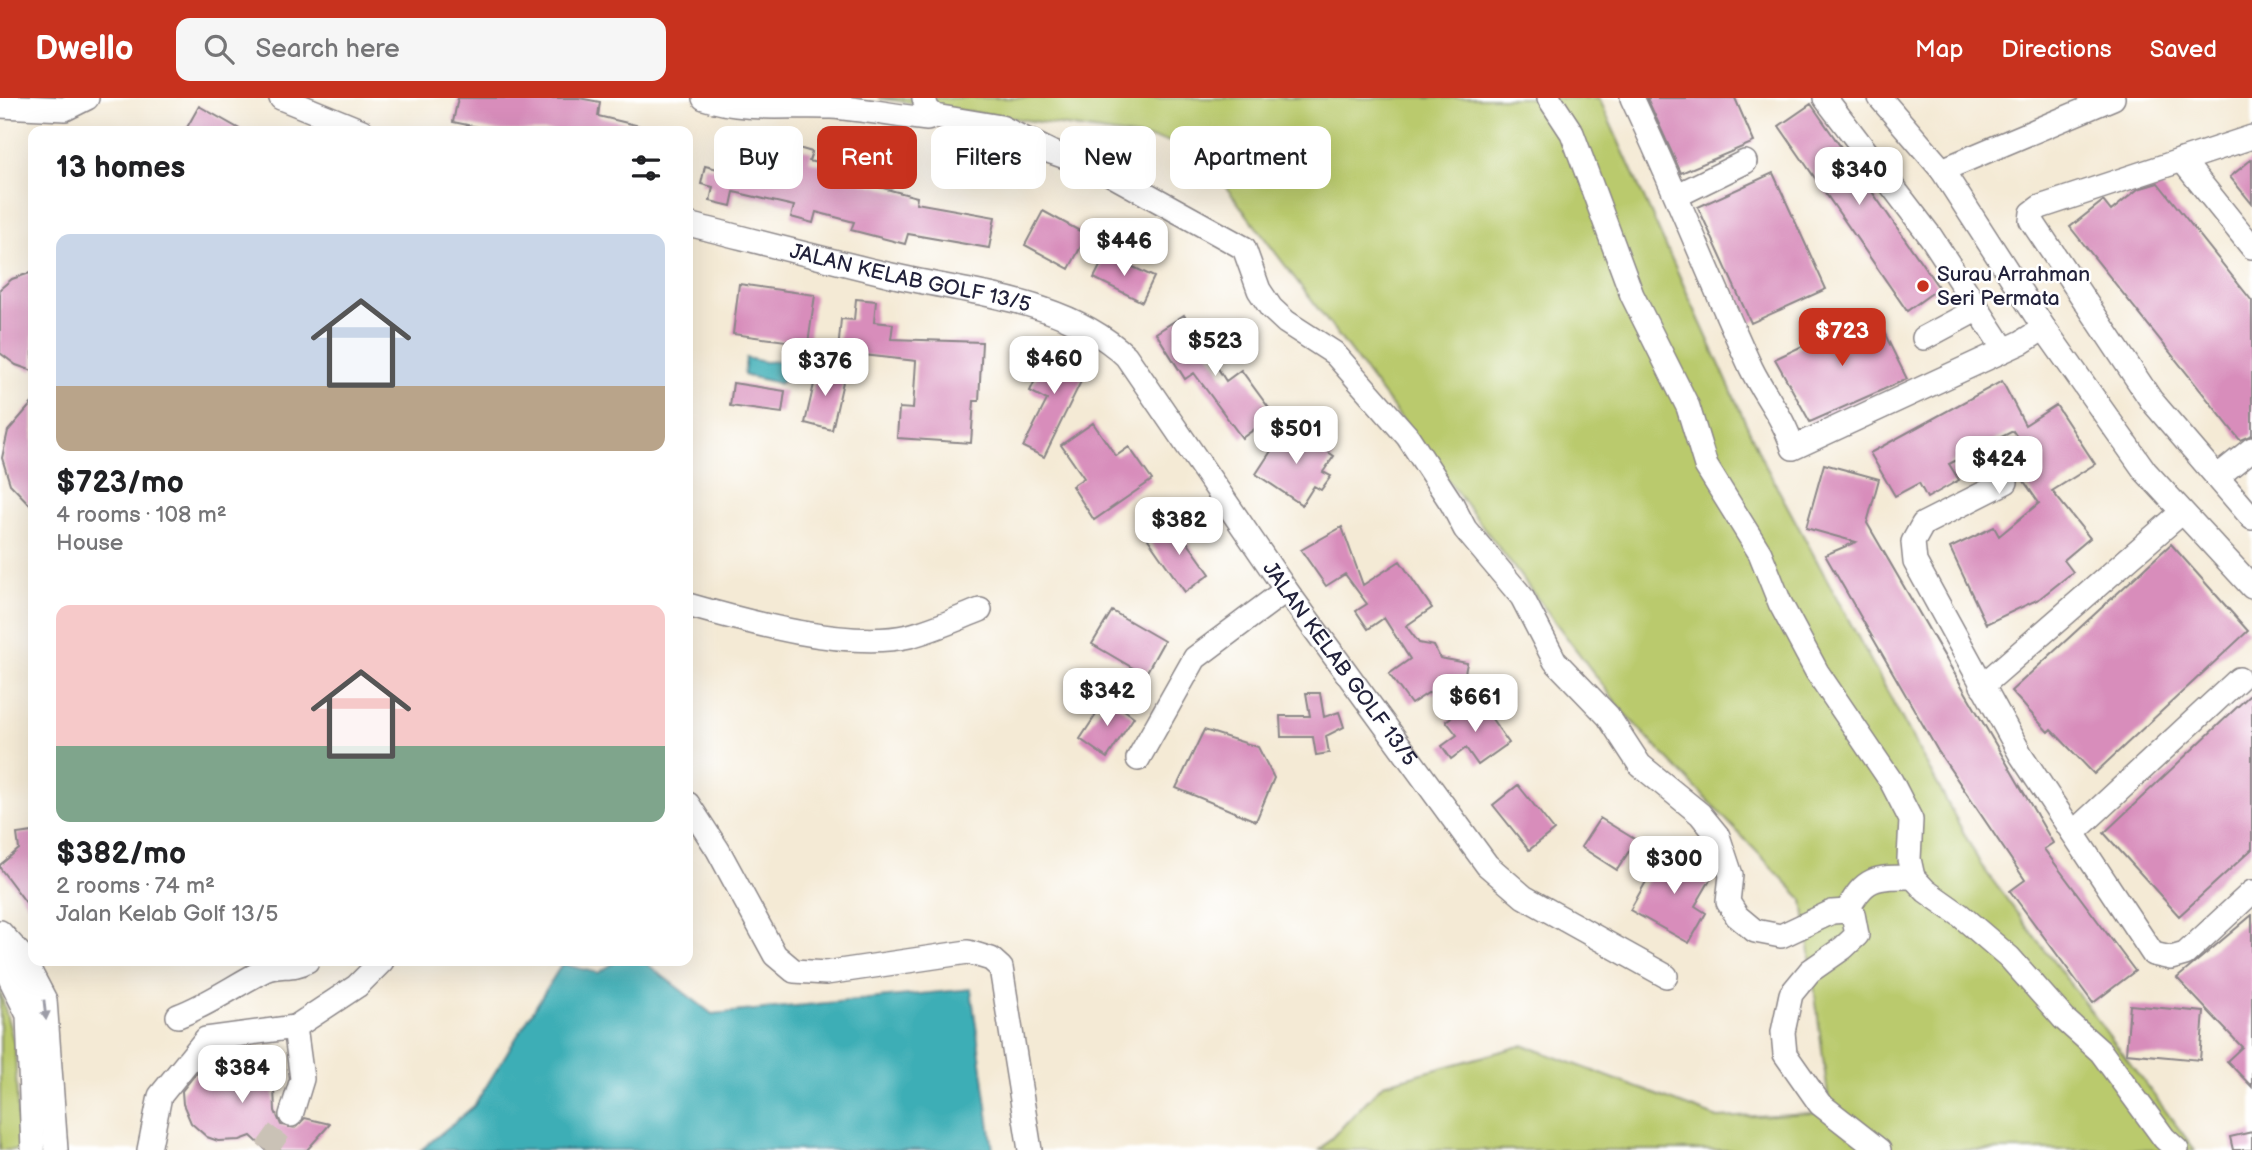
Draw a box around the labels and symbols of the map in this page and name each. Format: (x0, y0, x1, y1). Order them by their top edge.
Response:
pin: $340 (1818, 148, 1900, 207)
pin: $446 (1083, 218, 1165, 278)
street label: JALAN KELAB GOLF 13/5 (787, 238, 1034, 317)
place label: Surau Arrahman Seri Permata (1937, 262, 2090, 311)
marker: Surau Arrahman Seri Permata (1915, 278, 1931, 294)
pin: $723 (1801, 308, 1883, 368)
pin: $523 (1174, 318, 1256, 378)
pin: $460 (1013, 336, 1095, 396)
pin: $376 (784, 338, 866, 398)
pin: $501 (1255, 406, 1337, 466)
pin: $424 (1958, 436, 2040, 496)
pin: $382 (1138, 498, 1220, 557)
street label: JALAN KELAB GOLF 13/5 (1258, 557, 1423, 771)
pin: $342 (1066, 668, 1148, 728)
pin: $661 (1434, 674, 1516, 734)
pin: $300 (1633, 836, 1715, 896)
one-way arrow (40, 999, 51, 1021)
pin: $384 (201, 1046, 283, 1105)

